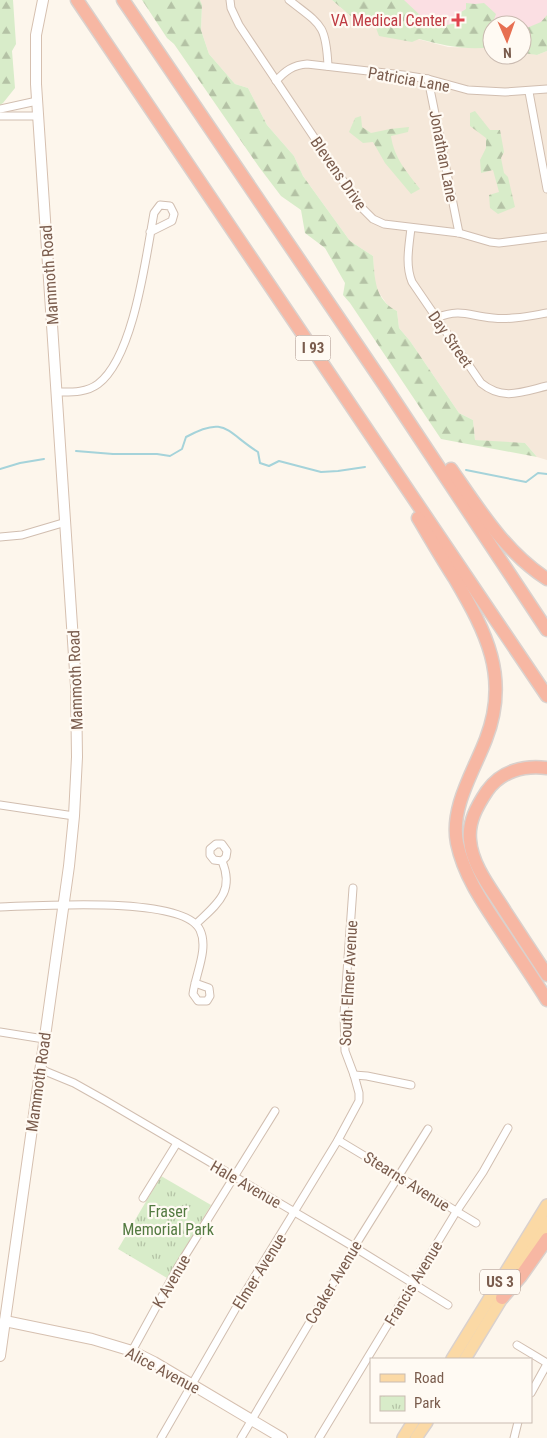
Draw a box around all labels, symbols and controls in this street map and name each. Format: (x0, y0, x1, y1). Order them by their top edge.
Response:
place label: VA Medical Center (331, 11, 447, 30)
marker: VA Medical Center (451, 13, 465, 27)
north arrow (482, 15, 532, 65)
text: N (503, 45, 512, 61)
street label: Patricia Lane (367, 63, 451, 96)
street label: Jonathan Lane (425, 109, 462, 204)
street label: Blevens Drive (307, 133, 371, 213)
street label: Mammoth Road (37, 224, 62, 326)
street label: Day Street (424, 307, 477, 371)
road number: I 93 (296, 336, 330, 360)
street label: Mammoth Road (64, 630, 87, 730)
street label: South Elmer Avenue (336, 920, 361, 1046)
street label: Mammoth Road (22, 1031, 55, 1133)
street label: Stearns Avenue (360, 1147, 453, 1215)
street label: Hale Avenue (207, 1157, 284, 1212)
park label: Fraser Memorial Park (122, 1202, 215, 1239)
street label: Elmer Avenue (229, 1230, 290, 1313)
street label: Coaker Avenue (301, 1237, 366, 1327)
street label: Francis Avenue (381, 1237, 446, 1329)
street label: K Avenue (149, 1251, 194, 1311)
road number: US 3 (480, 1270, 520, 1294)
street label: Alice Avenue (122, 1343, 203, 1398)
legend (370, 1358, 532, 1423)
text: Road (414, 1369, 444, 1387)
text: Park (414, 1394, 441, 1412)

